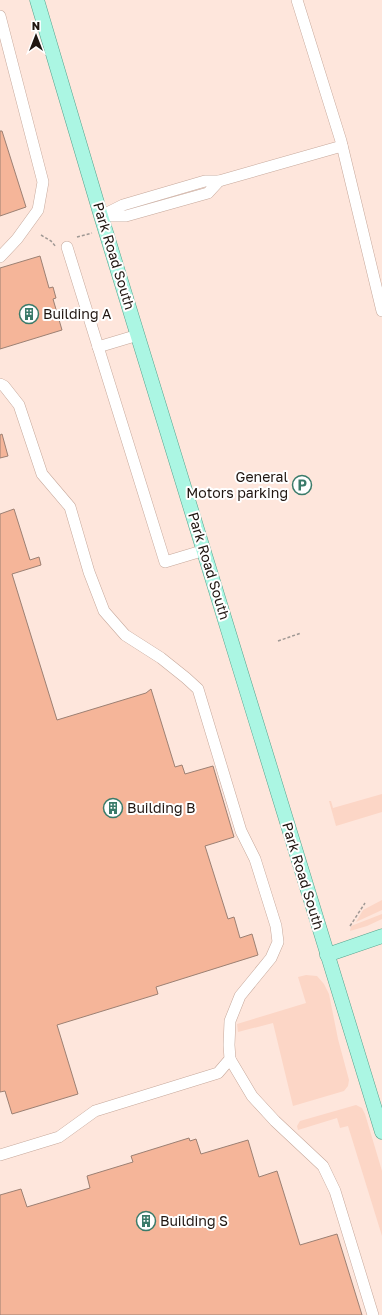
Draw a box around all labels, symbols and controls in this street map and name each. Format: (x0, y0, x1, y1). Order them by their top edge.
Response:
north arrow (16, 16, 56, 56)
text: N (32, 19, 40, 32)
street label: Park Road South (90, 200, 139, 312)
building icon: Building A (18, 303, 40, 325)
place label: Building A (43, 305, 112, 322)
place label: General Motors parking (186, 468, 288, 501)
parking icon: General Motors parking (291, 474, 313, 496)
street label: Park Road South (185, 510, 234, 622)
building icon: Building B (102, 797, 124, 819)
place label: Building B (127, 799, 195, 816)
street label: Park Road South (279, 820, 328, 932)
building icon: Building S (135, 1210, 157, 1232)
place label: Building S (160, 1212, 228, 1229)

